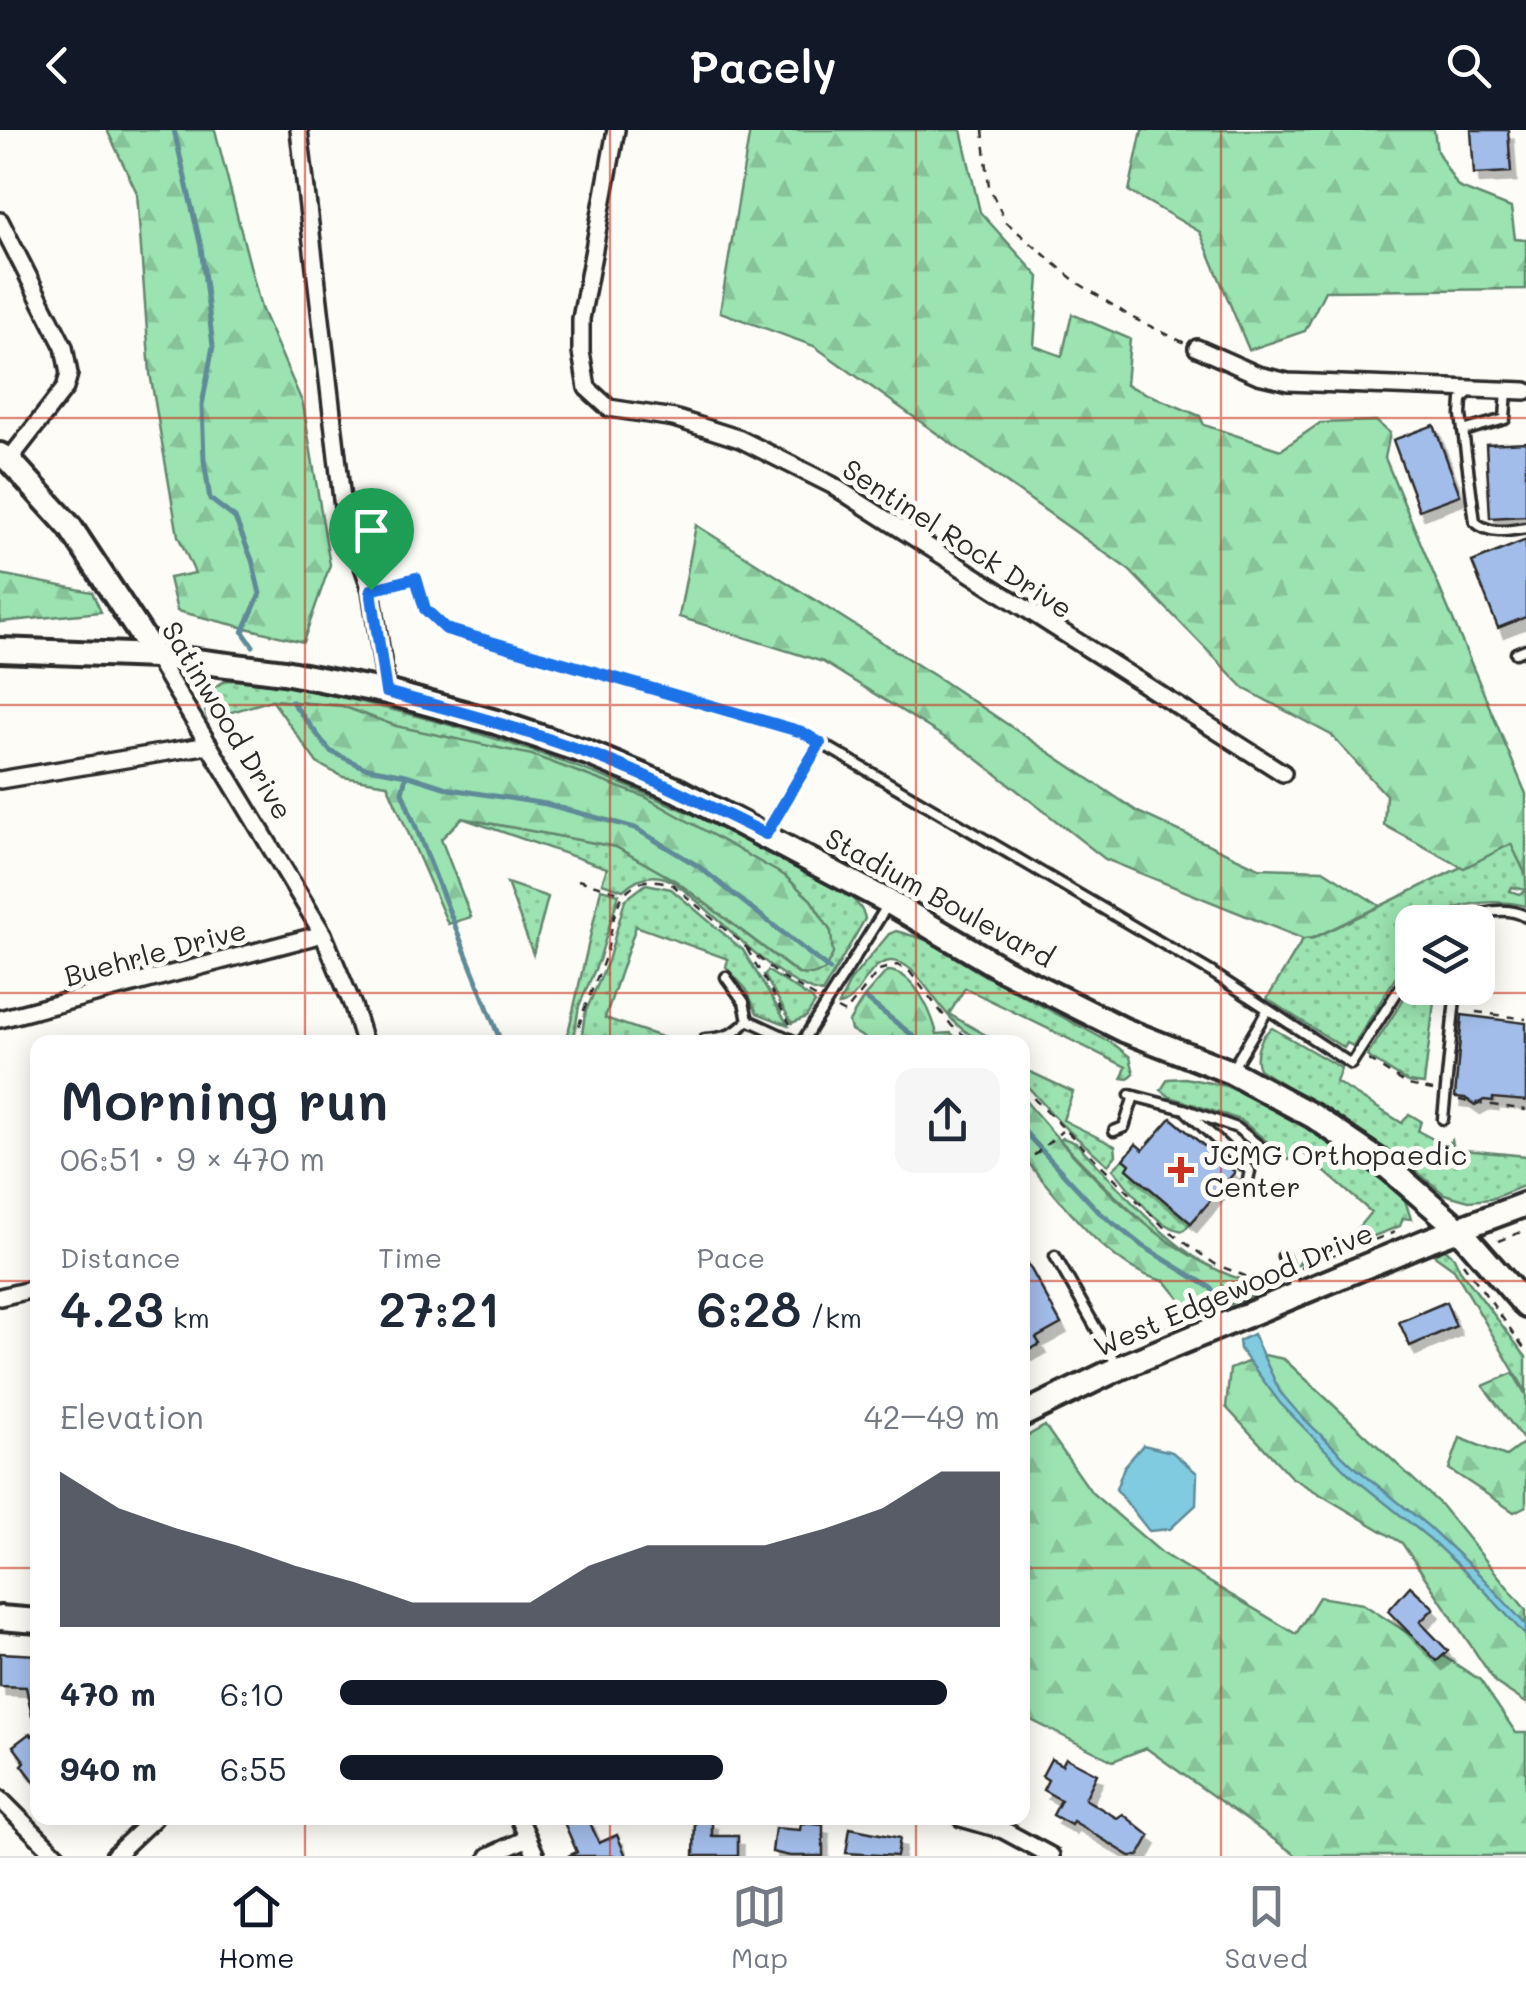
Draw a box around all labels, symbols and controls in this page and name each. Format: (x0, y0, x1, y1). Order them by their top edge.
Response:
text: Pacely (689, 36, 837, 94)
icon: back (30, 38, 85, 93)
icon: search (1441, 38, 1496, 93)
street label: Sentinel Rock Drive (836, 450, 1080, 626)
pin (329, 488, 414, 591)
icon: arrive (344, 503, 399, 558)
street label: Satinwood Drive (155, 614, 301, 826)
street label: Stadium Boulevard (819, 819, 1061, 975)
map controls (1395, 905, 1495, 1005)
button: layers (1395, 905, 1495, 1005)
street label: Buehrle Drive (60, 910, 250, 994)
text: Morning run (60, 1063, 388, 1135)
button: share (895, 1068, 1000, 1173)
place label: JCMG Orthopaedic Center (1204, 1136, 1467, 1204)
text: 06:51 · 9 × 470 m (60, 1137, 325, 1179)
marker: JCMG Orthopaedic Center (1168, 1157, 1194, 1183)
street label: West Edgewood Drive (1088, 1214, 1378, 1364)
text: Distance (60, 1239, 181, 1275)
text: Time (378, 1239, 442, 1275)
text: Pace (697, 1239, 765, 1275)
text: 4.23 (60, 1275, 164, 1341)
text: 27:21 (378, 1275, 500, 1341)
text: 6:28 (697, 1275, 801, 1341)
text: km (164, 1299, 210, 1335)
text: /km (801, 1299, 862, 1335)
text: Elevation (60, 1395, 204, 1437)
text: 42–49 m (864, 1395, 1000, 1437)
text: 470 m (60, 1672, 156, 1714)
text: 6:10 (220, 1672, 283, 1714)
text: 940 m (60, 1747, 157, 1789)
text: 6:55 (220, 1747, 287, 1789)
tab: Home (218, 1879, 294, 1975)
tab: Map (731, 1879, 788, 1975)
tab: Saved (1225, 1879, 1308, 1975)

